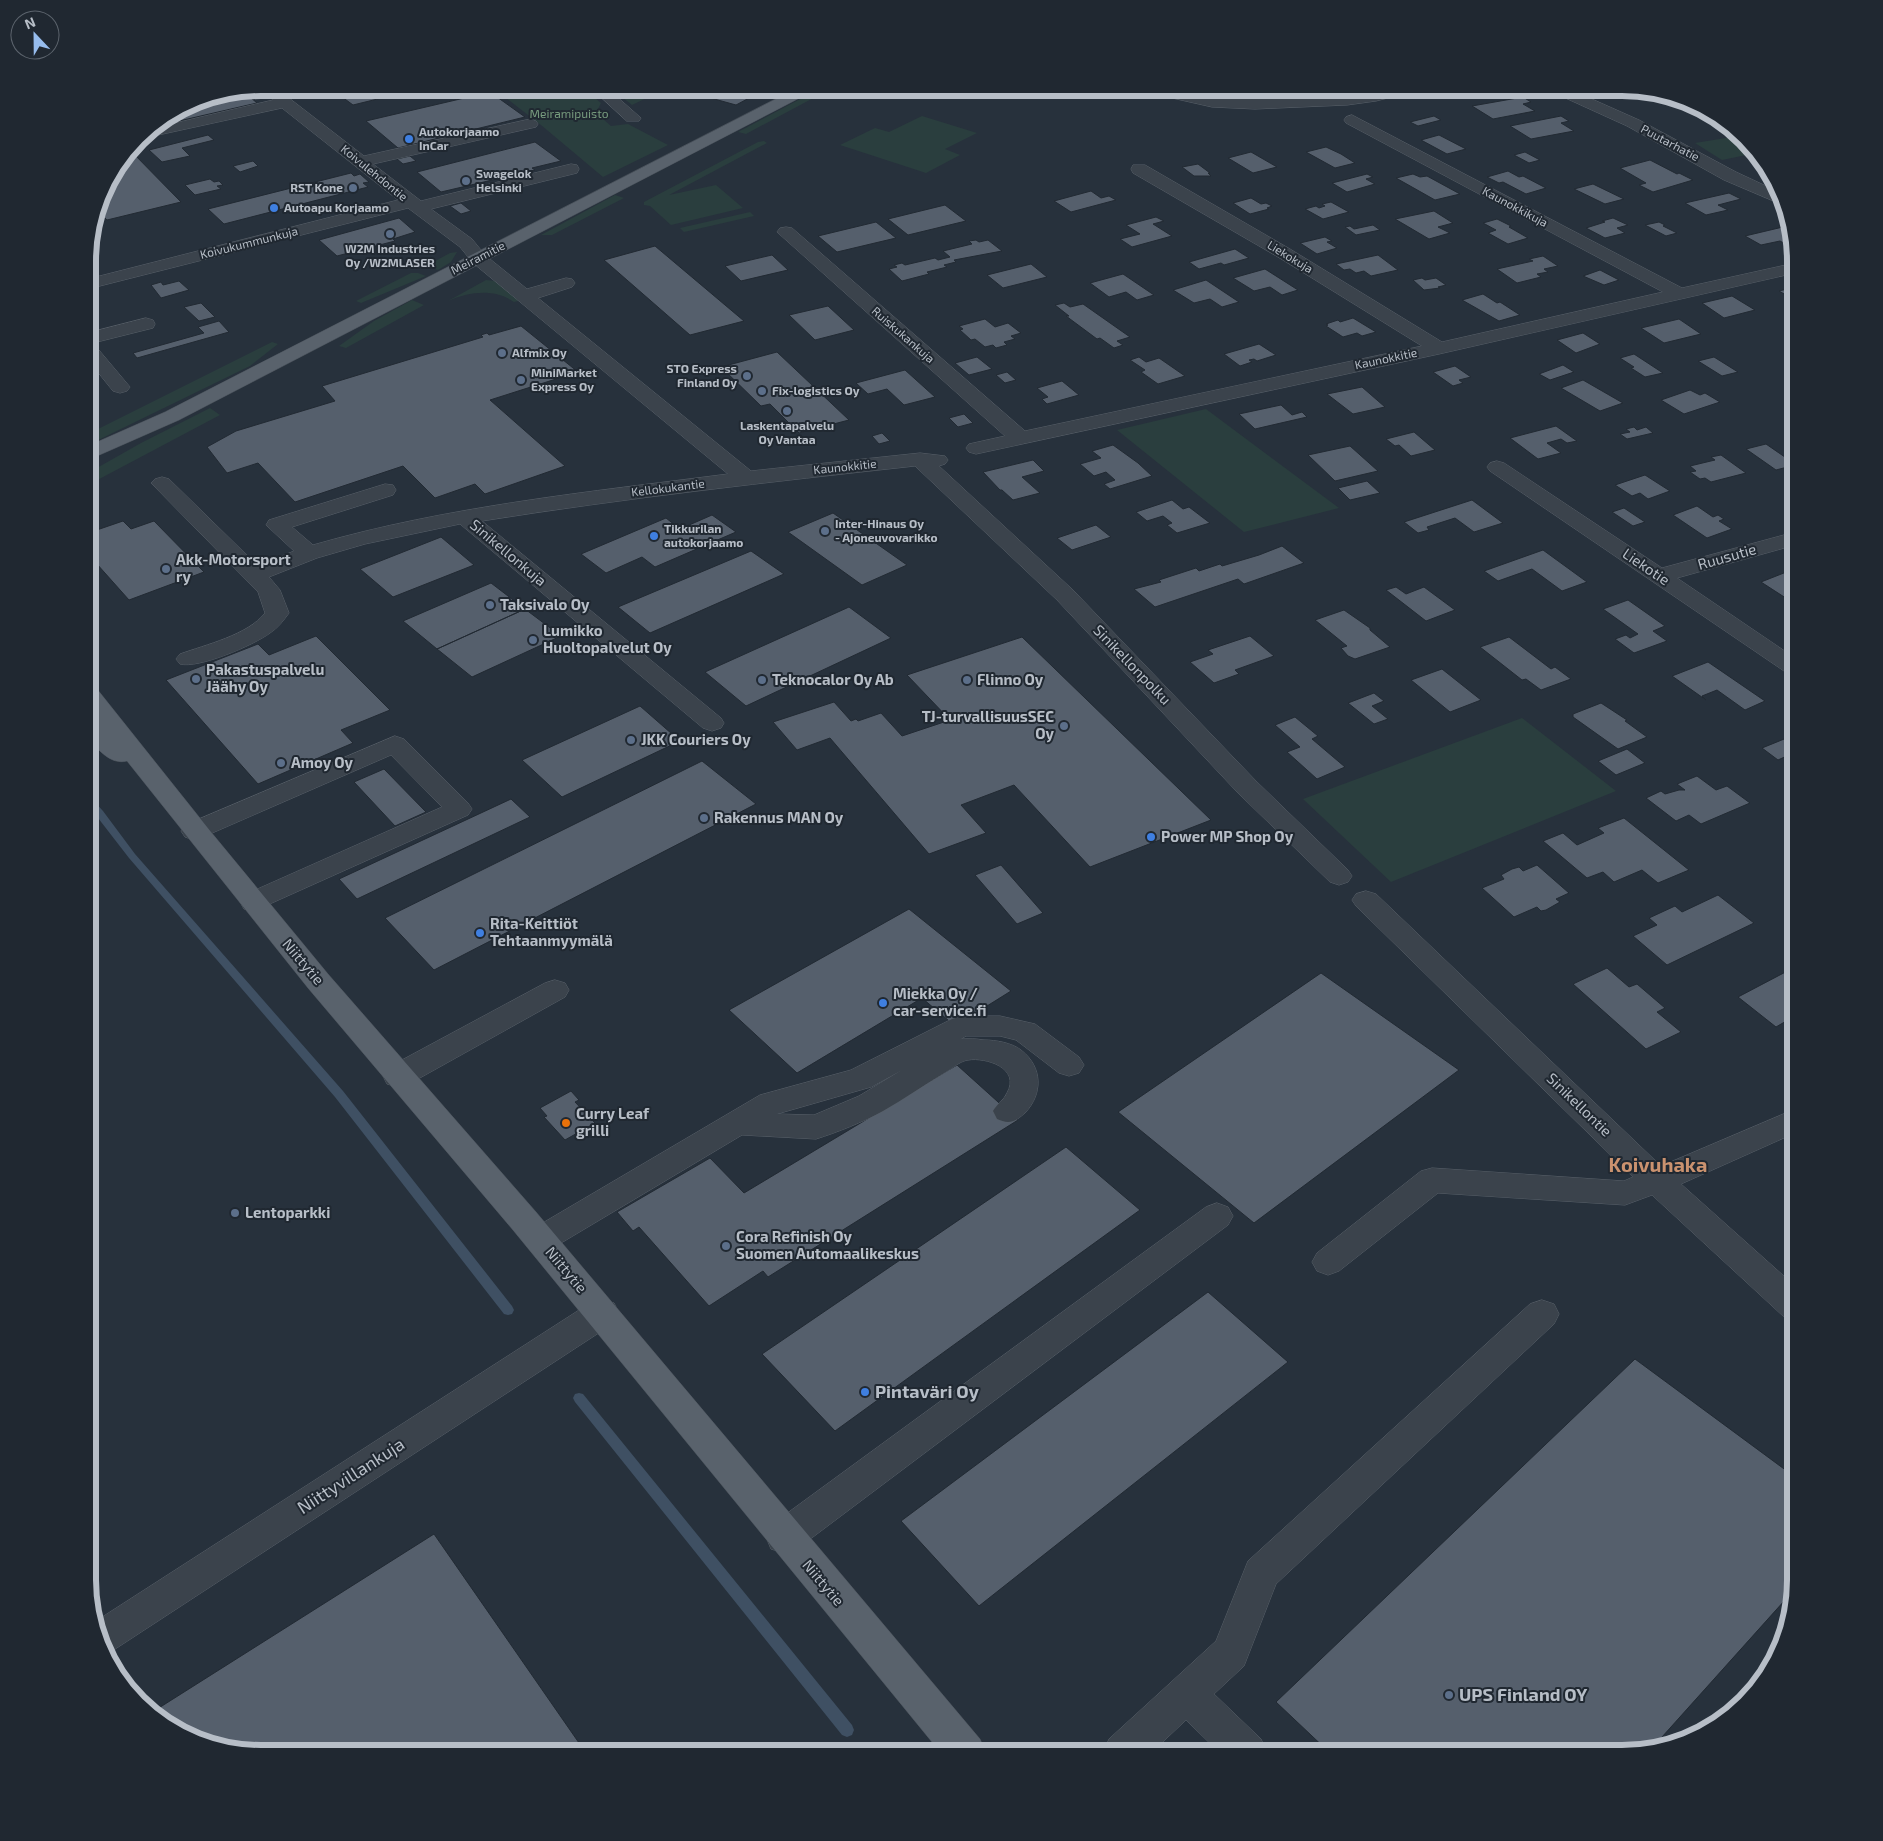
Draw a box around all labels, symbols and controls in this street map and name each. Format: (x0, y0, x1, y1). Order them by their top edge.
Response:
north arrow (10, 10, 60, 60)
text: N (22, 13, 38, 32)
park label: Meiramipuisto (529, 106, 609, 120)
street label: Puutarhatie (1639, 121, 1702, 163)
place label: Autokorjaamo InCar (419, 124, 499, 152)
marker: Autokorjaamo InCar (403, 133, 415, 145)
street label: Koivulehdontie (339, 141, 411, 203)
place label: Swagelok Helsinki (476, 166, 532, 194)
marker: Swagelok Helsinki (460, 175, 472, 187)
place label: RST Kone (290, 180, 343, 194)
marker: RST Kone (347, 182, 359, 194)
street label: Kaunokkikuja (1480, 183, 1551, 230)
place label: Autoapu Korjaamo (284, 200, 389, 215)
marker: Autoapu Korjaamo (268, 202, 280, 214)
street label: Koivukummunkuja (198, 223, 299, 262)
marker: W2M Industries Oy /W2MLASER (384, 228, 396, 240)
street label: Liekokuja (1265, 237, 1316, 276)
street label: Meiramitie (448, 238, 507, 277)
place label: W2M Industries Oy /W2MLASER (345, 241, 435, 270)
street label: Ruiskukankuja (869, 303, 938, 366)
place label: Alfmix Oy (512, 345, 567, 360)
street label: Kaunokkitie (1353, 345, 1418, 371)
marker: Alfmix Oy (496, 347, 508, 359)
place label: STO Express Finland Oy (667, 361, 737, 390)
place label: MiniMarket Express Oy (531, 365, 597, 394)
marker: STO Express Finland Oy (741, 370, 753, 382)
marker: MiniMarket Express Oy (515, 374, 527, 386)
place label: Fix-logistics Oy (772, 383, 860, 398)
marker: Fix-logistics Oy (756, 385, 768, 397)
marker: Laskentapalvelu Oy Vantaa (781, 405, 793, 417)
place label: Laskentapalvelu Oy Vantaa (740, 418, 834, 447)
street label: Kaunokkitie (813, 456, 877, 476)
street label: Kellokukantie (630, 476, 705, 498)
street label: Sinikellonkuja (466, 515, 551, 590)
place label: Inter-Hinaus Oy - Ajoneuvovarikko (835, 516, 938, 545)
place label: Tikkurilan autokorjaamo (664, 521, 743, 550)
marker: Inter-Hinaus Oy - Ajoneuvovarikko (819, 525, 831, 537)
marker: Tikkurilan autokorjaamo (648, 530, 660, 542)
street label: Ruusutie (1695, 539, 1758, 573)
street label: Liekotie (1620, 544, 1674, 588)
place label: Akk-Motorsport ry (176, 550, 291, 586)
marker: Akk-Motorsport ry (160, 563, 172, 575)
place label: Taksivalo Oy (500, 595, 590, 614)
marker: Taksivalo Oy (484, 599, 496, 611)
place label: Lumikko Huoltopalvelut Oy (543, 621, 672, 657)
street label: Sinikellonpolku (1090, 621, 1175, 708)
marker: Lumikko Huoltopalvelut Oy (527, 634, 539, 646)
place label: Pakastuspalvelu Jäähy Oy (206, 660, 324, 696)
place label: Teknocalor Oy Ab (772, 670, 894, 689)
place label: Flinno Oy (977, 670, 1044, 689)
marker: Pakastuspalvelu Jäähy Oy (190, 673, 202, 685)
marker: Teknocalor Oy Ab (756, 674, 768, 686)
marker: Flinno Oy (961, 674, 973, 686)
place label: TJ-turvallisuusSEC Oy (922, 707, 1055, 743)
marker: TJ-turvallisuusSEC Oy (1058, 720, 1070, 732)
place label: JKK Couriers Oy (641, 730, 751, 749)
marker: JKK Couriers Oy (625, 734, 637, 746)
place label: Amoy Oy (291, 753, 353, 772)
marker: Amoy Oy (275, 757, 287, 769)
place label: Rakennus MAN Oy (714, 808, 844, 827)
marker: Rakennus MAN Oy (698, 812, 710, 824)
place label: Power MP Shop Oy (1161, 827, 1294, 846)
marker: Power MP Shop Oy (1145, 831, 1157, 843)
place label: Rita-Keittiöt Tehtaanmyymälä (490, 914, 613, 950)
marker: Rita-Keittiöt Tehtaanmyymälä (474, 927, 486, 939)
street label: Niittytie (279, 935, 328, 988)
place label: Miekka Oy / car-service.fi (893, 984, 986, 1019)
marker: Miekka Oy / car-service.fi (877, 997, 889, 1009)
street label: Sinikellontie (1543, 1069, 1616, 1140)
place label: Curry Leaf grilli (576, 1104, 650, 1139)
marker: Curry Leaf grilli (560, 1117, 572, 1129)
district label: Koivuhaka (1609, 1152, 1707, 1176)
place label: Lentoparkki (245, 1203, 330, 1221)
marker: Lentoparkki (229, 1207, 241, 1219)
place label: Cora Refinish Oy Suomen Automaalikeskus (736, 1227, 919, 1262)
marker: Cora Refinish Oy Suomen Automaalikeskus (720, 1240, 732, 1252)
street label: Niittytie (542, 1243, 591, 1296)
place label: Pintaväri Oy (875, 1380, 980, 1402)
marker: Pintaväri Oy (859, 1386, 871, 1398)
street label: Niittyvillankuja (293, 1432, 408, 1518)
street label: Niittytie (799, 1556, 848, 1609)
place label: UPS Finland OY (1459, 1683, 1587, 1705)
marker: UPS Finland OY (1443, 1689, 1455, 1701)

